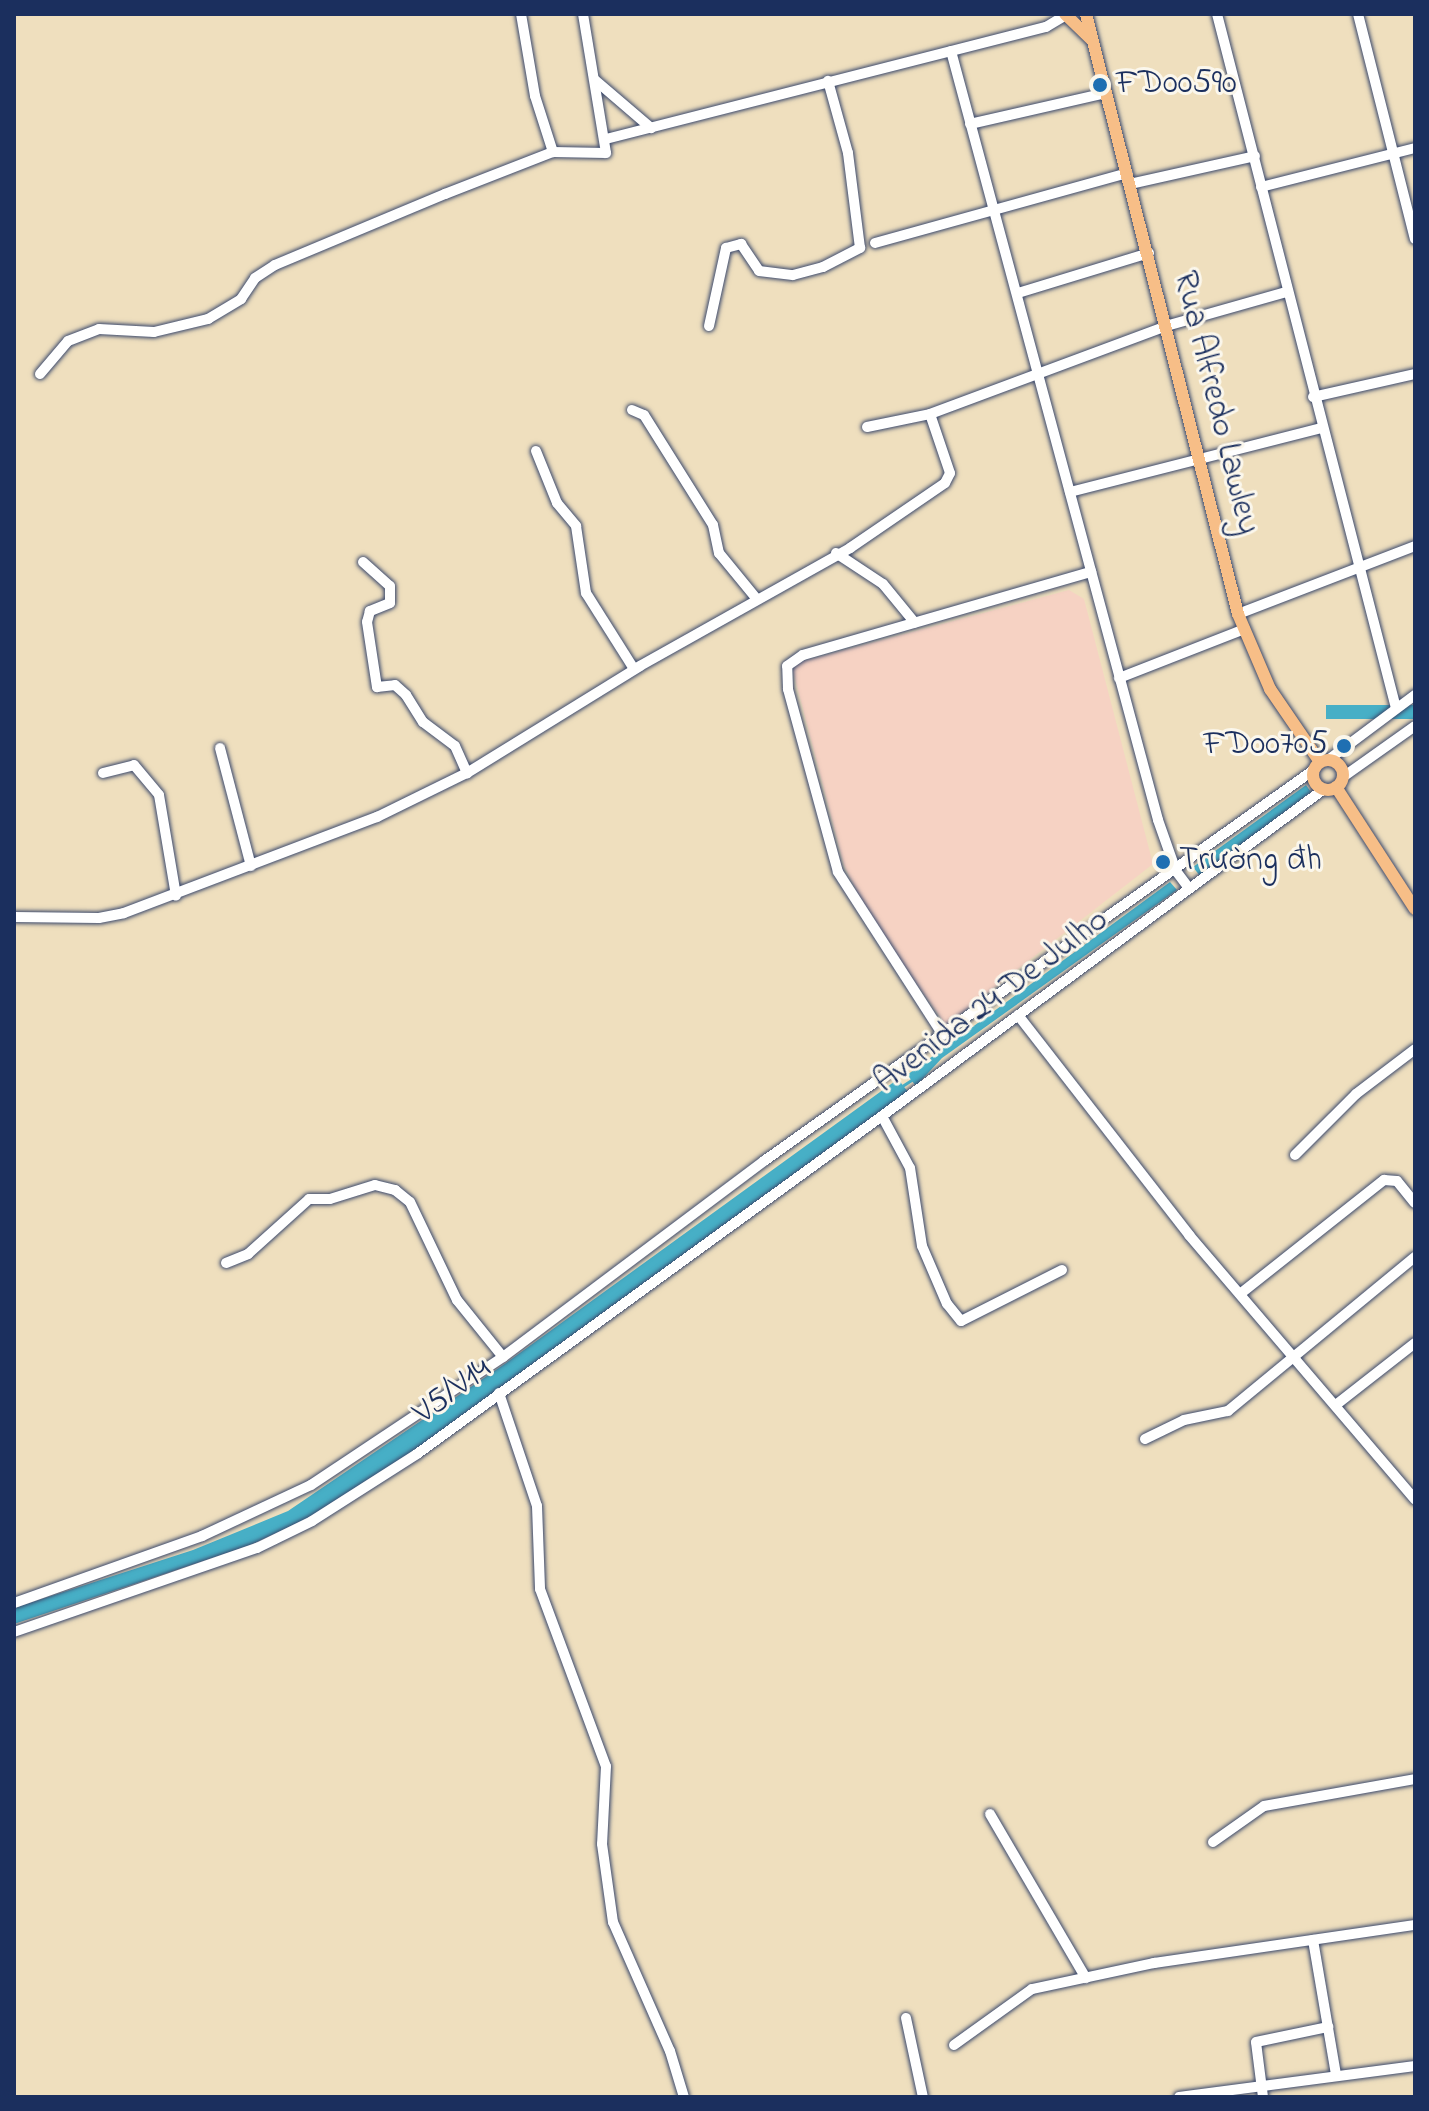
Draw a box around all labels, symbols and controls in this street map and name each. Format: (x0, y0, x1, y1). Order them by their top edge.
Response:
place label: FD00590 (1116, 65, 1237, 105)
marker: FD00590 (1091, 76, 1109, 94)
street label: Rua Alfredo Lawley (1163, 267, 1267, 539)
place label: FD00705 (1203, 726, 1328, 766)
marker: FD00705 (1335, 737, 1353, 755)
place label: Trường đh (1179, 842, 1322, 882)
marker: Trường đh (1154, 853, 1172, 871)
street label: Avenida 24 De Julho (867, 901, 1117, 1103)
street label: V5/V14 (406, 1350, 500, 1434)

